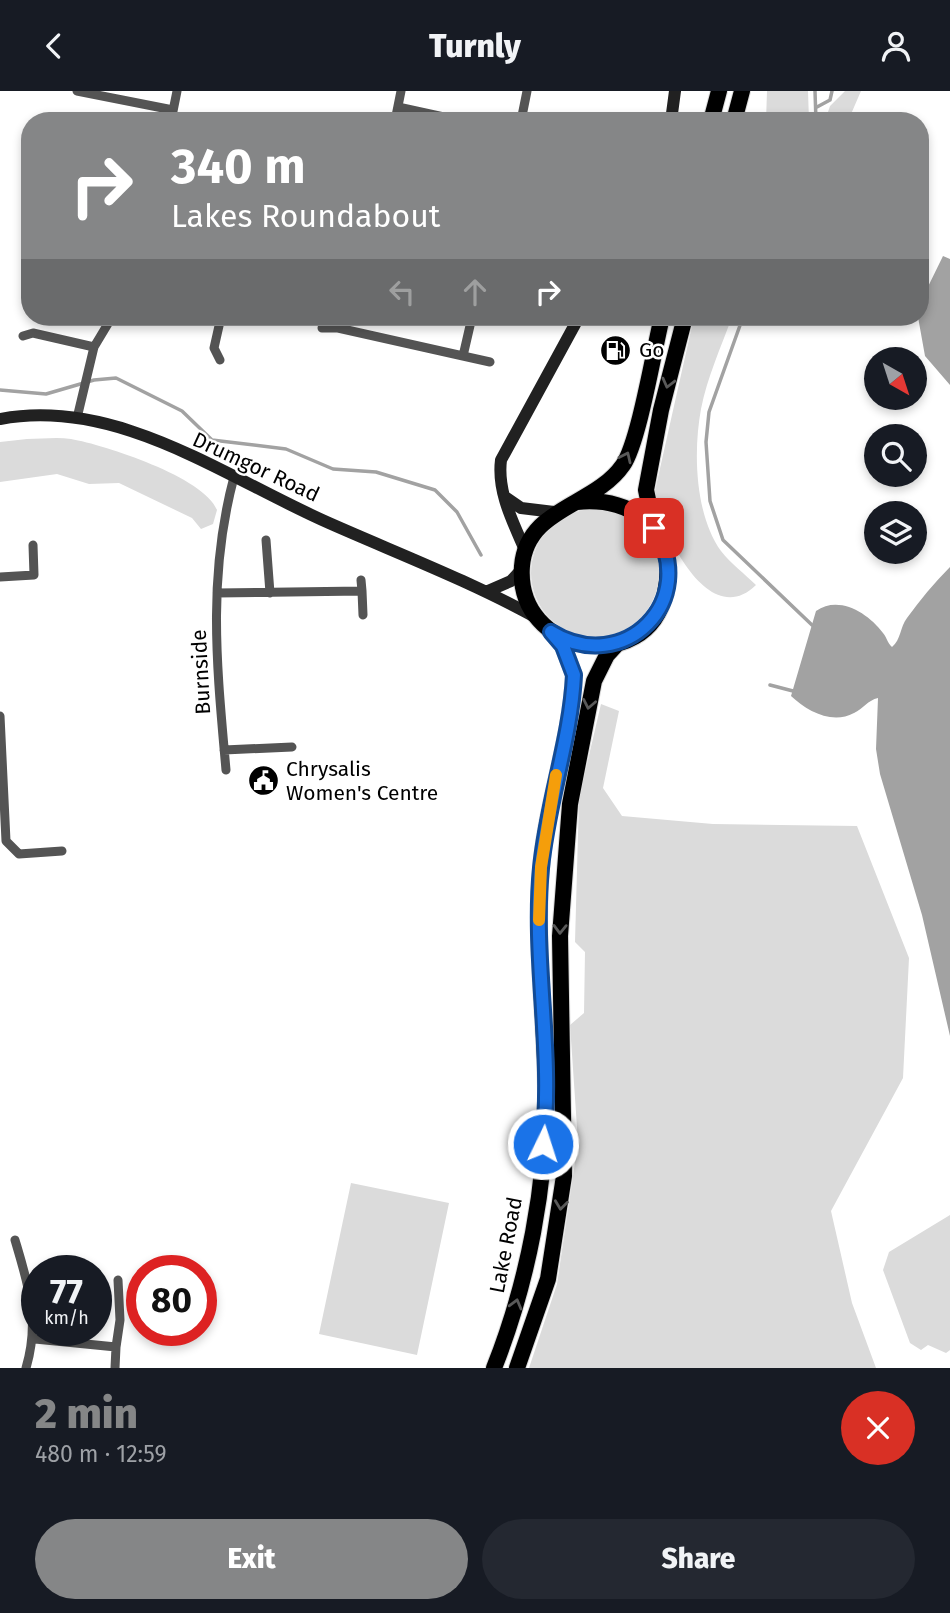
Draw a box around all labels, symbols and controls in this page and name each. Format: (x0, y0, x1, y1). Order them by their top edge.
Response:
icon: back (35, 27, 73, 65)
text: Turnly (429, 27, 521, 65)
icon: person (877, 27, 915, 65)
text: 340 m (171, 137, 306, 196)
icon: right (56, 140, 147, 231)
text: Lakes Roundabout (171, 197, 440, 235)
icon: left (383, 273, 421, 311)
icon: ahead (456, 273, 494, 311)
icon: right (529, 273, 567, 311)
fuel station icon: Go (599, 333, 633, 367)
place label: Go (639, 337, 665, 363)
north arrow (864, 347, 928, 409)
map controls (864, 347, 927, 564)
one-way arrow (662, 377, 676, 389)
button: search (864, 424, 927, 487)
street label: Drumgor Road (189, 426, 323, 508)
one-way arrow (618, 452, 632, 464)
pin (624, 498, 684, 558)
button: layers (864, 501, 927, 564)
icon: arrive (635, 509, 673, 547)
street label: Burnside (186, 629, 216, 715)
one-way arrow (582, 698, 597, 710)
place label: Chrysalis Women's Centre (286, 756, 438, 806)
public building icon: Chrysalis Women's Centre (246, 764, 280, 798)
one-way arrow (552, 924, 568, 935)
position arrow (506, 1107, 580, 1181)
street label: Lake Road (484, 1195, 528, 1295)
one-way arrow (553, 1199, 568, 1211)
speed limit sign: 80 (126, 1255, 217, 1346)
text: 77 (50, 1270, 83, 1312)
one-way arrow (508, 1298, 523, 1310)
text: km/h (44, 1307, 89, 1329)
text: 2 min (35, 1389, 138, 1439)
button: close (841, 1391, 915, 1465)
text: 480 m · 12:59 (35, 1440, 166, 1468)
button: Exit (35, 1519, 468, 1599)
button: Share (482, 1519, 915, 1599)

